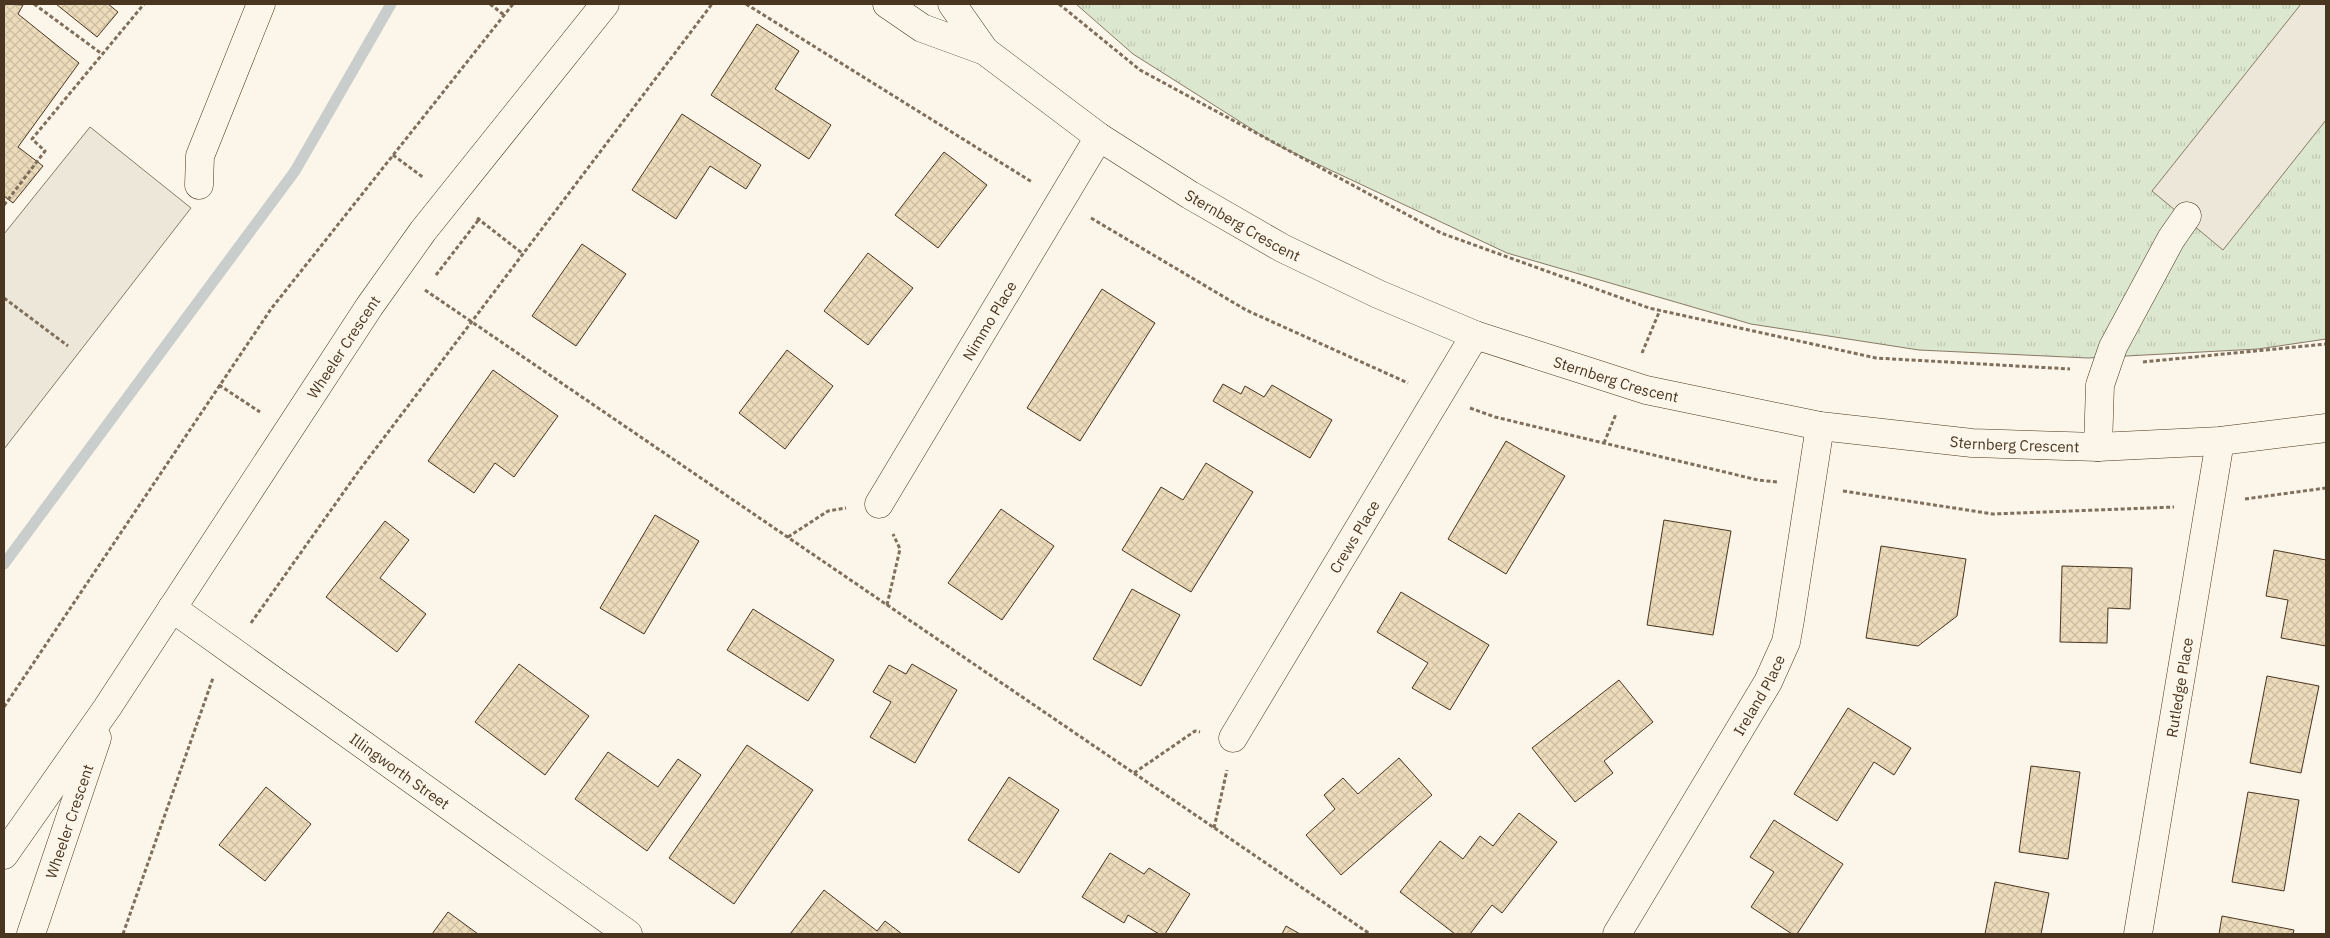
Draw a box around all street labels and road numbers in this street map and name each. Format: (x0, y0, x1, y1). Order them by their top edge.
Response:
street label: Sternberg Crescent (1182, 185, 1304, 265)
street label: Nimmo Place (958, 277, 1020, 364)
street label: Wheeler Crescent (302, 291, 384, 402)
street label: Sternberg Crescent (1551, 351, 1680, 406)
street label: Sternberg Crescent (1949, 431, 2080, 456)
street label: Crews Place (1325, 496, 1383, 577)
street label: Rutledge Place (2161, 636, 2197, 739)
street label: Ireland Place (1729, 652, 1789, 739)
street label: Illingworth Street (346, 729, 453, 813)
street label: Wheeler Crescent (41, 761, 97, 881)

